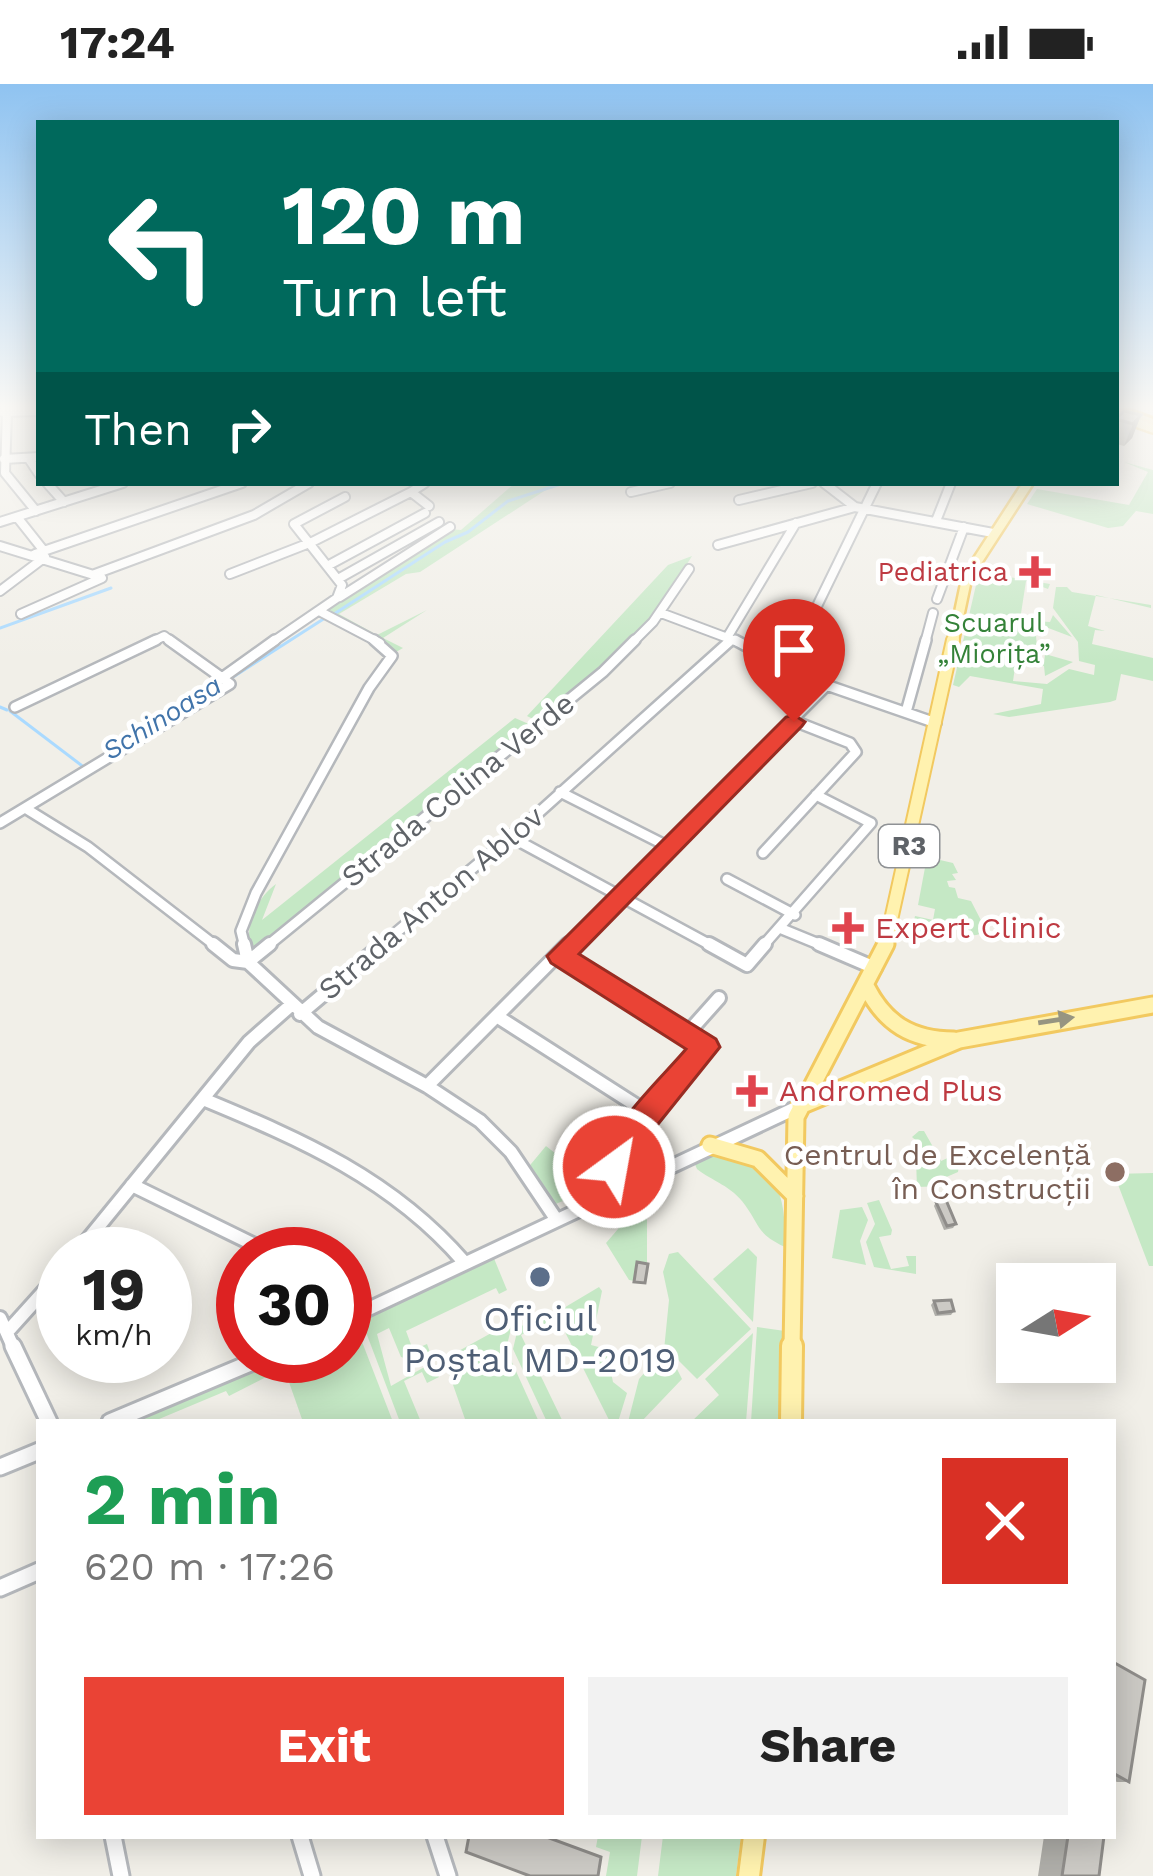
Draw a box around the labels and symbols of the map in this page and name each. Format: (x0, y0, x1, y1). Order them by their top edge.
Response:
place label: Pediatrica (877, 556, 1008, 588)
marker: Pediatrica (1019, 556, 1051, 588)
pin (743, 599, 845, 722)
park label: Scuarul „Miorița” (937, 607, 1051, 670)
water label: Schinoasa (97, 669, 227, 767)
street label: Strada Colina Verde (334, 685, 581, 894)
street label: Strada Anton Ablov (311, 798, 550, 1007)
road number: R3 (879, 825, 939, 867)
place label: Expert Clinic (875, 910, 1061, 945)
marker: Expert Clinic (832, 912, 864, 944)
one-way arrow (1037, 1010, 1075, 1029)
place label: Andromed Plus (779, 1073, 1003, 1108)
marker: Andromed Plus (736, 1075, 768, 1107)
position arrow (551, 1104, 677, 1230)
place label: Centrul de Excelență în Construcții (784, 1137, 1091, 1206)
marker: Centrul de Excelență în Construcții (1102, 1159, 1128, 1185)
speed limit sign: 30 (216, 1227, 372, 1383)
north arrow (996, 1263, 1116, 1383)
marker: Oficiul Poștal MD-2019 (527, 1264, 553, 1290)
place label: Oficiul Poștal MD-2019 (404, 1298, 676, 1381)

